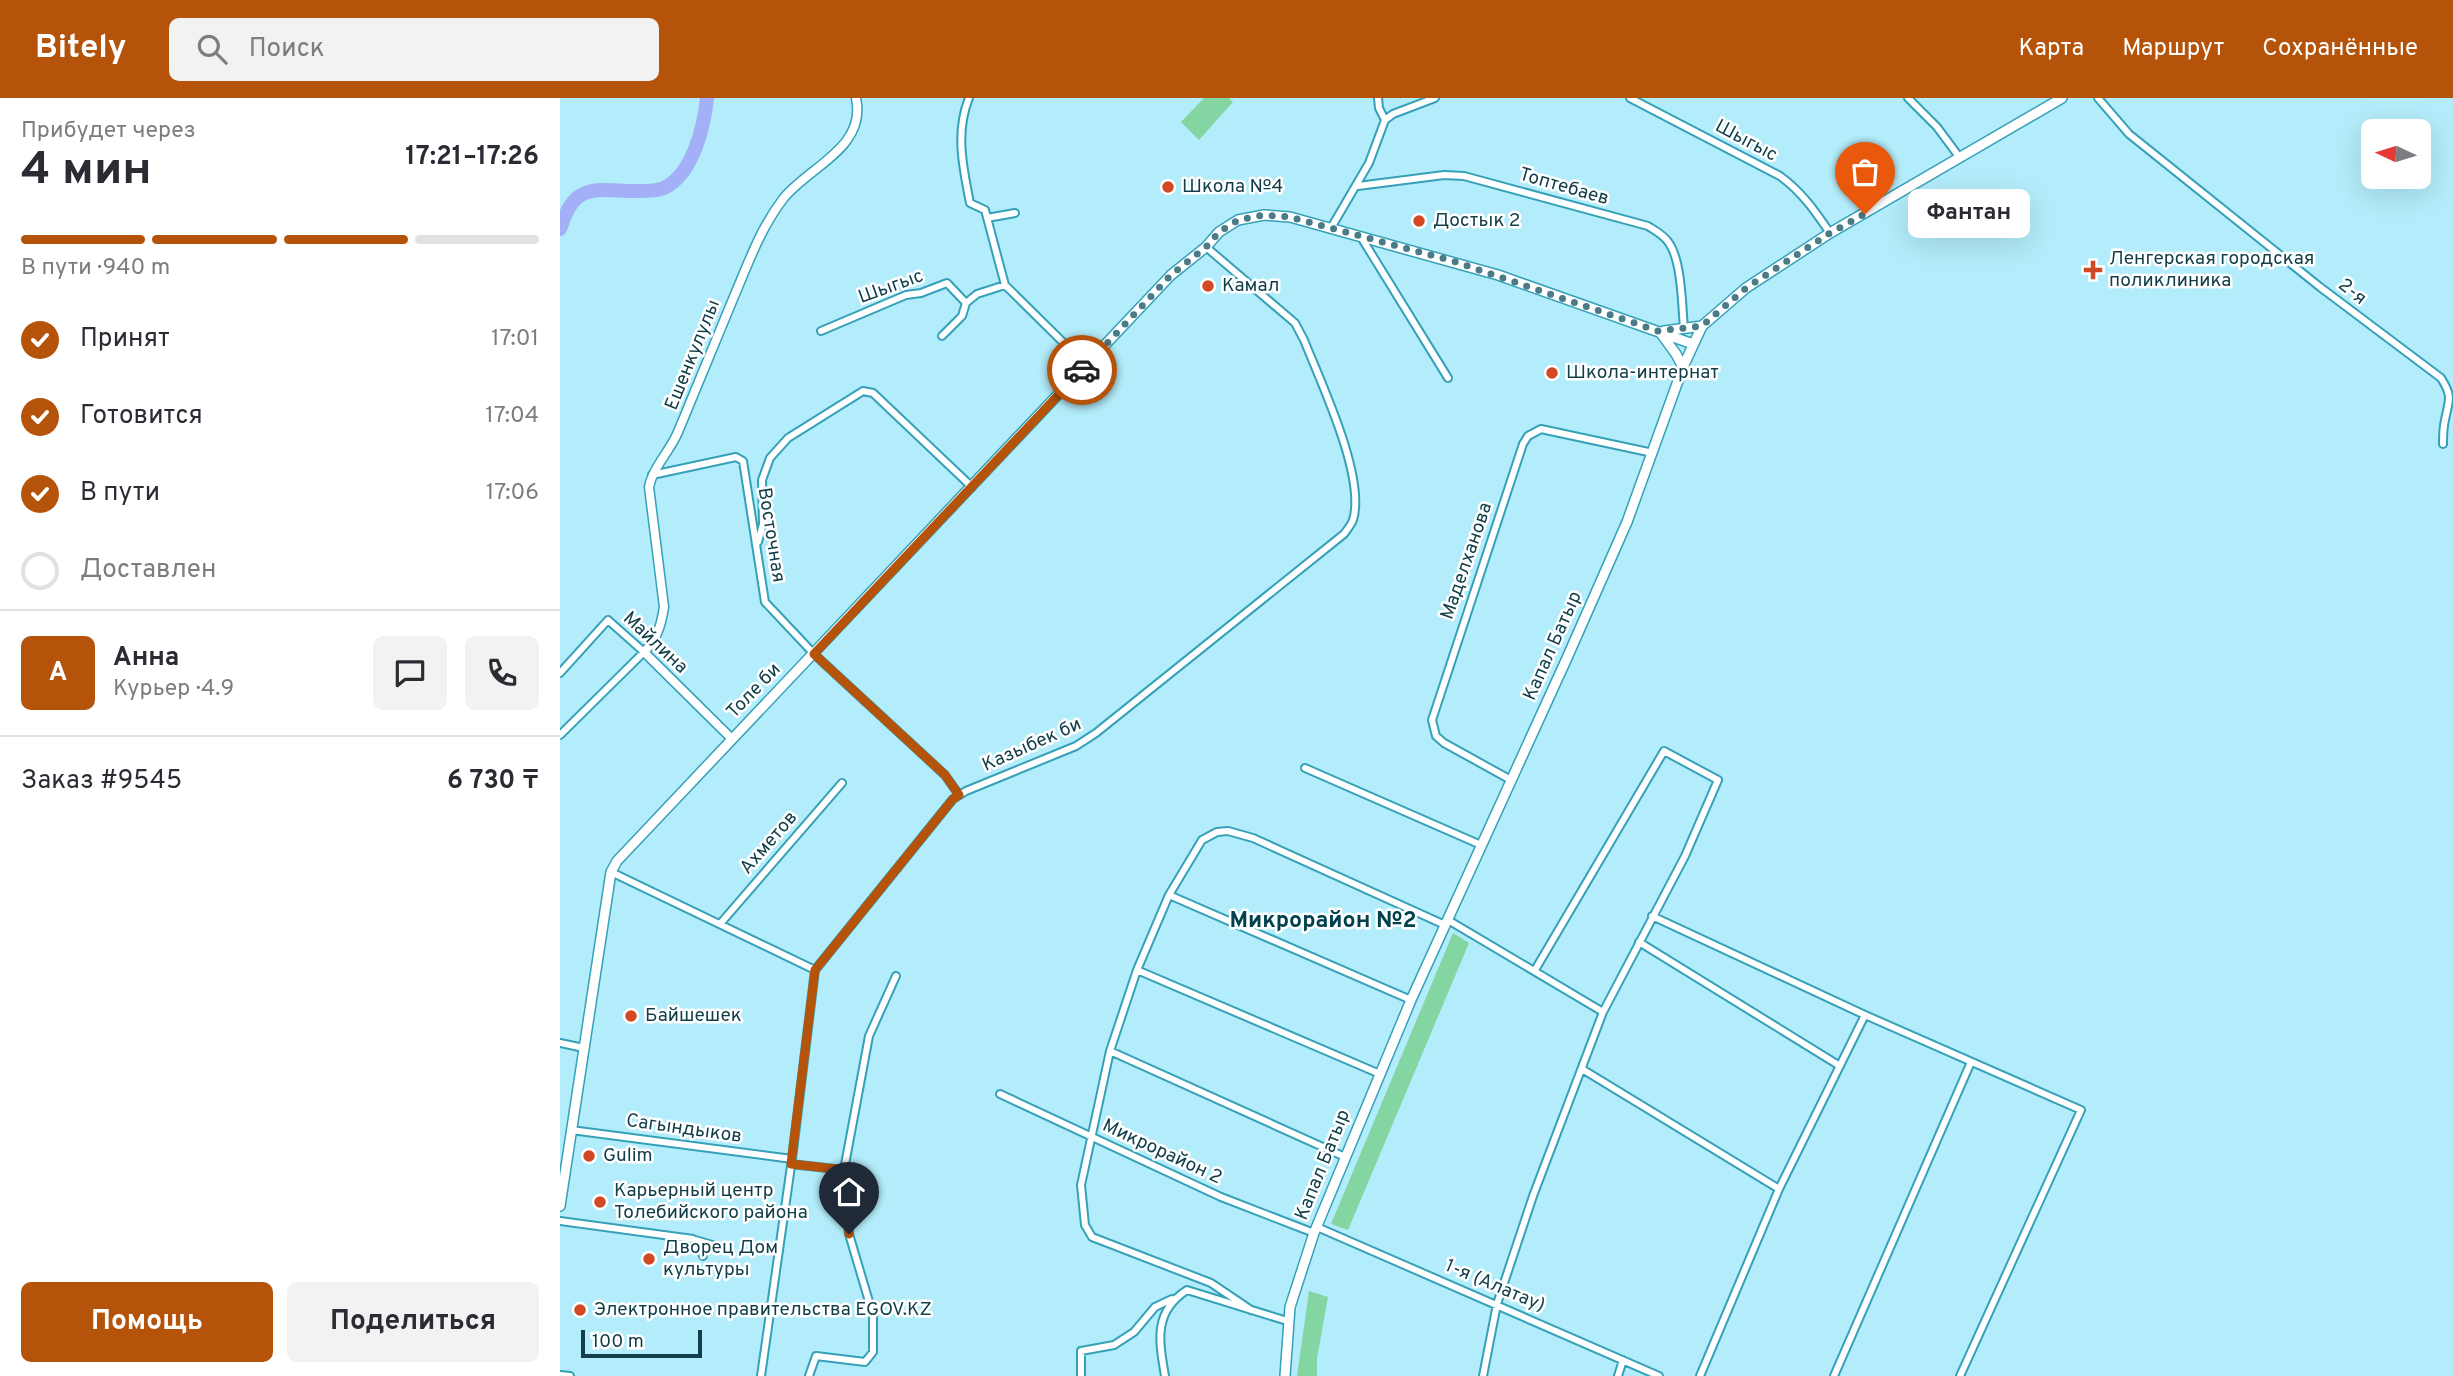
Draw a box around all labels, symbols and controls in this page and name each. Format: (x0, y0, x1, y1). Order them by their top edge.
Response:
search box (169, 18, 659, 81)
text: Bitely (35, 28, 127, 70)
icon: search (193, 30, 231, 68)
text: Поиск (249, 33, 325, 66)
text: Карта (2018, 34, 2084, 64)
text: Маршрут (2122, 34, 2224, 64)
text: Сохранённые (2262, 34, 2418, 64)
street label: Шыгыс (1711, 115, 1781, 167)
text: Прибудет через (21, 117, 196, 146)
north arrow (2361, 119, 2431, 189)
map controls (2361, 119, 2431, 189)
text: 17:21–17:26 (405, 141, 539, 174)
text: 4 мин (21, 142, 152, 201)
pin (1835, 142, 1895, 214)
icon: bag (1846, 153, 1884, 191)
street label: Топтебаев (1516, 163, 1612, 211)
place label: Школа №4 (1182, 175, 1283, 199)
marker: Школа №4 (1160, 179, 1176, 195)
callout: Фантан (1907, 190, 2030, 238)
text: Фантан (1927, 199, 2011, 228)
place label: Достык 2 (1433, 209, 1520, 233)
marker: Достык 2 (1411, 213, 1427, 229)
place label: Ленгерская городская поликлиника (2109, 247, 2314, 293)
text: В пути · 940 m (21, 254, 170, 283)
marker: Ленгерская городская поликлиника (2083, 260, 2103, 280)
street label: Шыгыс (855, 264, 927, 310)
street label: 2-я (2333, 273, 2371, 311)
place label: Камал (1222, 274, 1279, 298)
marker: Камал (1200, 278, 1216, 294)
street label: Ешенкулулы (660, 296, 726, 414)
icon: check (21, 321, 59, 359)
text: Принят (80, 323, 170, 356)
text: 17:01 (491, 325, 539, 354)
courier (1047, 335, 1117, 405)
icon: car (1063, 351, 1101, 389)
place label: Школа-интернат (1566, 361, 1719, 385)
marker: Школа-интернат (1544, 365, 1560, 381)
icon: check (21, 398, 59, 436)
text: Готовится (80, 400, 203, 433)
text: 17:04 (485, 402, 539, 431)
icon: check (21, 475, 59, 513)
text: В пути (80, 477, 160, 510)
text: 17:06 (486, 479, 539, 508)
street label: Восточная (752, 486, 790, 584)
street label: Маделханова (1436, 499, 1498, 623)
text: Доставлен (80, 554, 216, 587)
street label: Капал Батыр (1518, 588, 1588, 704)
street label: Майлина (617, 607, 693, 679)
button: chat (373, 636, 447, 710)
button: phone (465, 636, 539, 710)
text: Анна (113, 642, 179, 675)
text: А (49, 657, 67, 690)
street label: Толе би (722, 658, 786, 724)
text: Курьер · 4.9 (113, 675, 234, 704)
street label: Казыбек би (979, 712, 1085, 778)
text: Заказ #9545 (21, 765, 182, 798)
text: 6 730 ₸ (447, 765, 539, 798)
street label: Ахметов (735, 806, 803, 880)
district label: Микрорайон №2 (1229, 907, 1417, 936)
place label: Байшешек (645, 1004, 742, 1028)
marker: Байшешек (623, 1008, 639, 1024)
street label: Капал Батыр (1290, 1106, 1356, 1224)
street label: Сагындыков (625, 1109, 743, 1149)
street label: Микрорайон 2 (1098, 1114, 1226, 1190)
place label: Gulim (603, 1144, 653, 1168)
marker: Gulim (581, 1148, 597, 1164)
pin (819, 1162, 879, 1234)
icon: home (830, 1173, 868, 1211)
place label: Карьерный центр Толебийского района (614, 1179, 808, 1225)
marker: Карьерный центр Толебийского района (592, 1194, 608, 1210)
place label: Дворец Дом культуры (663, 1236, 778, 1282)
marker: Дворец Дом культуры (641, 1251, 657, 1267)
street label: 1-я (Алатау) (1441, 1254, 1549, 1318)
button: Помощь (21, 1282, 273, 1362)
button: Поделиться (287, 1282, 539, 1362)
place label: Электронное правительства EGOV.KZ (594, 1298, 932, 1322)
marker: Электронное правительства EGOV.KZ (572, 1302, 588, 1318)
scale bar (581, 1327, 702, 1359)
text: 100 m (592, 1330, 644, 1354)

